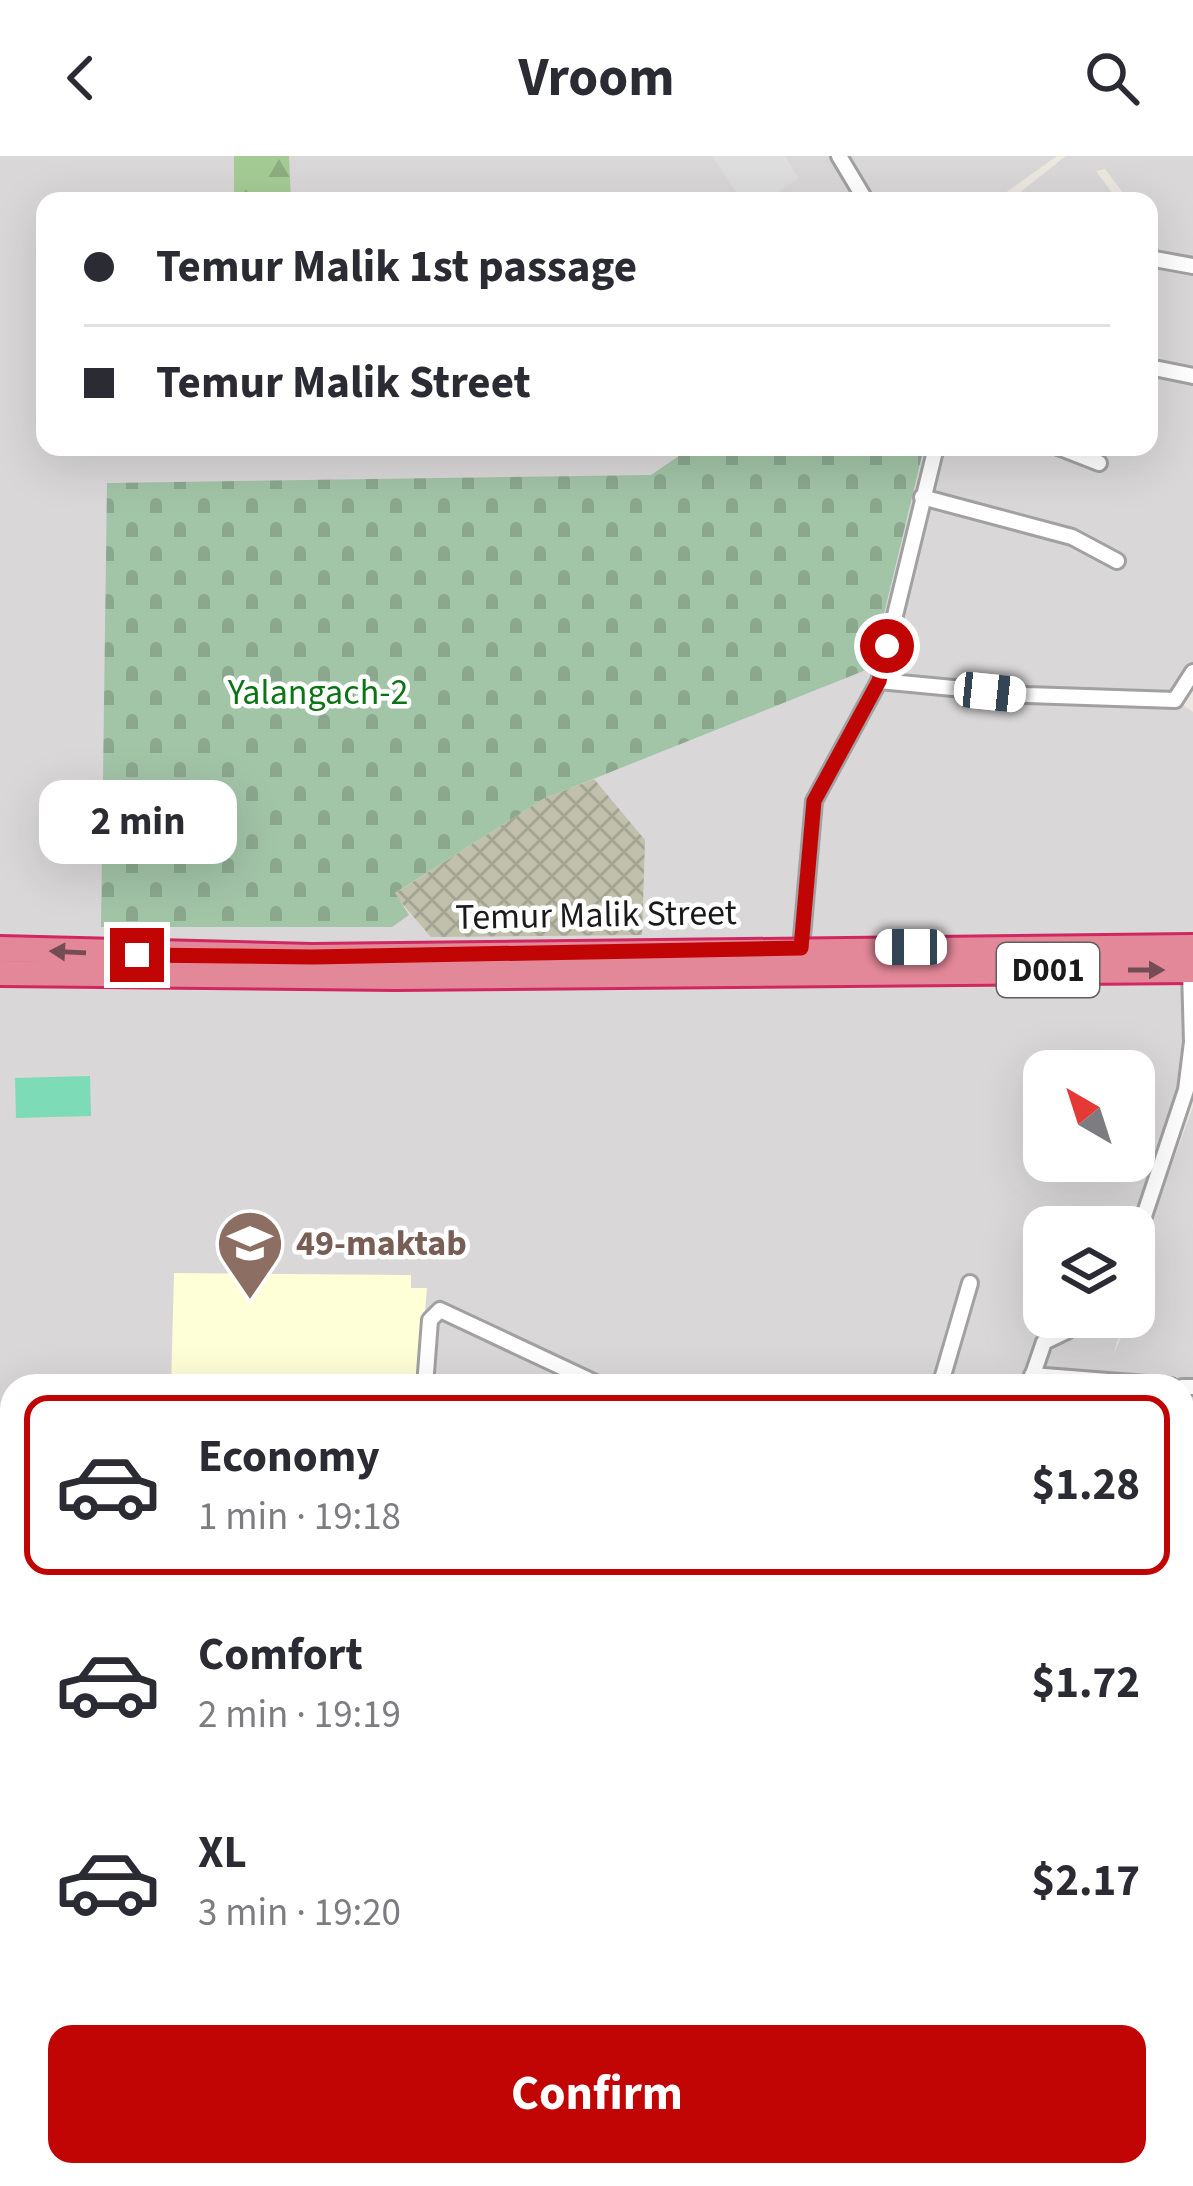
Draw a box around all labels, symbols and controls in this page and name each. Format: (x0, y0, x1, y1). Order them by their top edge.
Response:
text: Vroom (518, 40, 675, 117)
icon: back (48, 45, 114, 111)
icon: search (1079, 45, 1145, 111)
text: Temur Malik 1st passage (156, 235, 637, 299)
text: Temur Malik Street (156, 351, 531, 415)
route start (860, 619, 914, 673)
park label: Yalangach-2 (227, 667, 408, 718)
car (952, 670, 1028, 714)
callout: 2 min (38, 781, 236, 865)
text: 2 min (91, 794, 185, 850)
street label: Temur Malik Street (455, 887, 737, 943)
route end (110, 928, 164, 982)
car (875, 929, 947, 965)
one-way arrow (48, 942, 86, 961)
road number: D001 (997, 943, 1099, 997)
one-way arrow (1128, 960, 1166, 980)
north arrow (1023, 1050, 1155, 1182)
map controls (1023, 1050, 1155, 1338)
button: layers (1023, 1206, 1155, 1338)
school or university icon: 49-maktab (215, 1208, 285, 1302)
place label: 49-maktab (296, 1218, 467, 1269)
text: Economy (198, 1425, 380, 1489)
icon: car (54, 1431, 162, 1539)
text: $1.28 (1031, 1453, 1140, 1517)
text: 1 min · 19:18 (198, 1489, 401, 1545)
text: Comfort (198, 1623, 363, 1687)
icon: car (54, 1629, 162, 1737)
text: $1.72 (1031, 1651, 1140, 1715)
text: 2 min · 19:19 (198, 1687, 401, 1743)
text: XL (198, 1821, 247, 1885)
icon: car (54, 1827, 162, 1935)
text: $2.17 (1031, 1849, 1140, 1913)
text: 3 min · 19:20 (198, 1885, 401, 1941)
button: Confirm (48, 2025, 1146, 2163)

